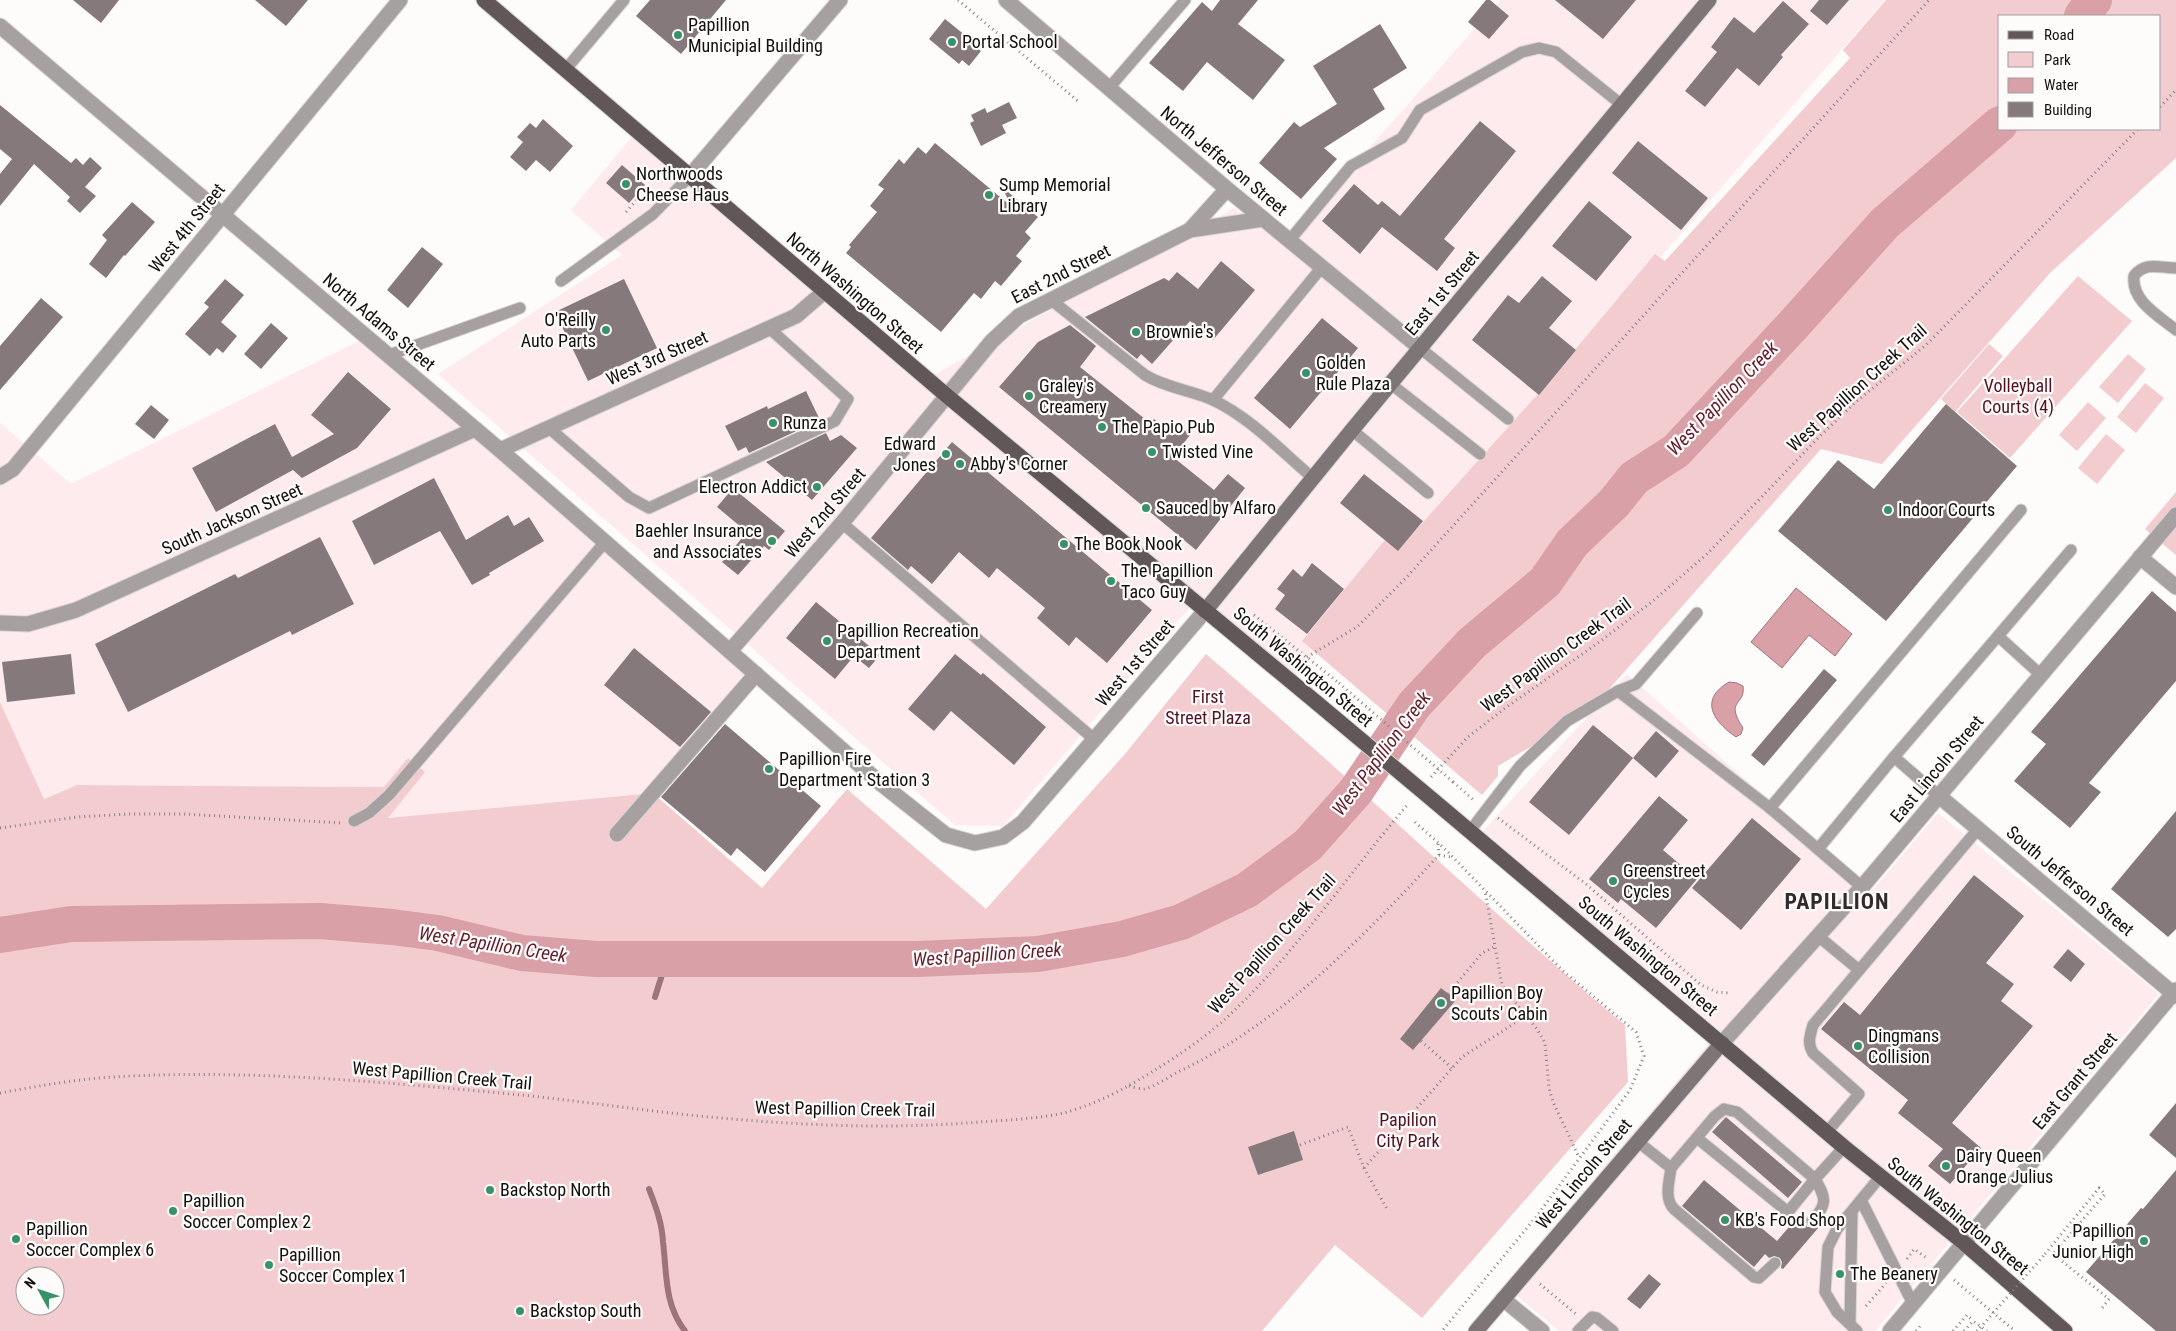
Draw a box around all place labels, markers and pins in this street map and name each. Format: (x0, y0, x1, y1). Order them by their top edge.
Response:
place label: Papillion Municipial Building (688, 14, 823, 56)
marker: Papillion Municipial Building (672, 29, 684, 41)
place label: Portal School (962, 31, 1058, 52)
marker: Portal School (946, 36, 958, 48)
place label: Northwoods Cheese Haus (636, 163, 729, 205)
place label: Sump Memorial Library (999, 174, 1111, 216)
marker: Northwoods Cheese Haus (620, 178, 632, 190)
marker: Sump Memorial Library (983, 189, 995, 201)
place label: O'Reilly Auto Parts (521, 309, 596, 351)
place label: Brownie's (1146, 321, 1214, 342)
marker: O'Reilly Auto Parts (600, 324, 612, 336)
marker: Brownie's (1130, 326, 1142, 338)
place label: Golden Rule Plaza (1316, 352, 1390, 394)
marker: Golden Rule Plaza (1300, 367, 1312, 379)
place label: Graley's Creamery (1039, 375, 1107, 417)
marker: Graley's Creamery (1023, 390, 1035, 402)
place label: Runza (783, 412, 827, 433)
place label: The Papio Pub (1112, 416, 1215, 437)
marker: Runza (767, 417, 779, 429)
marker: The Papio Pub (1096, 421, 1108, 433)
place label: Edward Jones (884, 433, 936, 475)
place label: Twisted Vine (1162, 441, 1253, 462)
marker: Twisted Vine (1146, 446, 1158, 458)
marker: Edward Jones (940, 448, 952, 460)
place label: Abby's Corner (970, 453, 1068, 474)
marker: Abby's Corner (954, 458, 966, 470)
place label: Electron Addict (699, 476, 807, 497)
marker: Electron Addict (811, 481, 823, 493)
place label: Sauced by Alfaro (1156, 497, 1276, 518)
place label: Indoor Courts (1898, 499, 1995, 520)
marker: Sauced by Alfaro (1140, 502, 1152, 514)
marker: Indoor Courts (1882, 504, 1894, 516)
place label: Baehler Insurance and Associates (635, 520, 762, 562)
place label: The Book Nook (1074, 533, 1182, 554)
marker: Baehler Insurance and Associates (766, 535, 778, 547)
marker: The Book Nook (1058, 538, 1070, 550)
place label: The Papillion Taco Guy (1121, 560, 1213, 602)
marker: The Papillion Taco Guy (1105, 575, 1117, 587)
place label: Papillion Recreation Department (837, 620, 979, 662)
marker: Papillion Recreation Department (821, 635, 833, 647)
place label: Papillion Fire Department Station 3 (779, 748, 930, 790)
marker: Papillion Fire Department Station 3 (763, 763, 775, 775)
place label: Greenstreet Cycles (1623, 860, 1706, 902)
marker: Greenstreet Cycles (1607, 875, 1619, 887)
place label: Papillion Boy Scouts' Cabin (1451, 982, 1548, 1024)
marker: Papillion Boy Scouts' Cabin (1435, 997, 1447, 1009)
place label: Dingmans Collision (1868, 1025, 1939, 1067)
marker: Dingmans Collision (1852, 1040, 1864, 1052)
place label: Dairy Queen Orange Julius (1956, 1145, 2053, 1187)
marker: Dairy Queen Orange Julius (1940, 1160, 1952, 1172)
place label: Backstop North (500, 1179, 610, 1200)
marker: Backstop North (484, 1184, 496, 1196)
place label: Papillion Soccer Complex 2 (183, 1190, 311, 1232)
marker: Papillion Soccer Complex 2 (167, 1205, 179, 1217)
place label: KB's Food Shop (1735, 1209, 1845, 1230)
marker: KB's Food Shop (1719, 1214, 1731, 1226)
place label: Papillion Soccer Complex 6 (26, 1218, 154, 1260)
place label: Papillion Junior High (2052, 1220, 2134, 1262)
marker: Papillion Soccer Complex 6 (10, 1233, 22, 1245)
marker: Papillion Junior High (2138, 1235, 2150, 1247)
place label: Papillion Soccer Complex 1 (279, 1244, 407, 1286)
marker: Papillion Soccer Complex 1 (263, 1259, 275, 1271)
place label: The Beanery (1850, 1263, 1938, 1284)
marker: The Beanery (1834, 1268, 1846, 1280)
place label: Backstop South (530, 1300, 641, 1321)
marker: Backstop South (514, 1305, 526, 1317)

